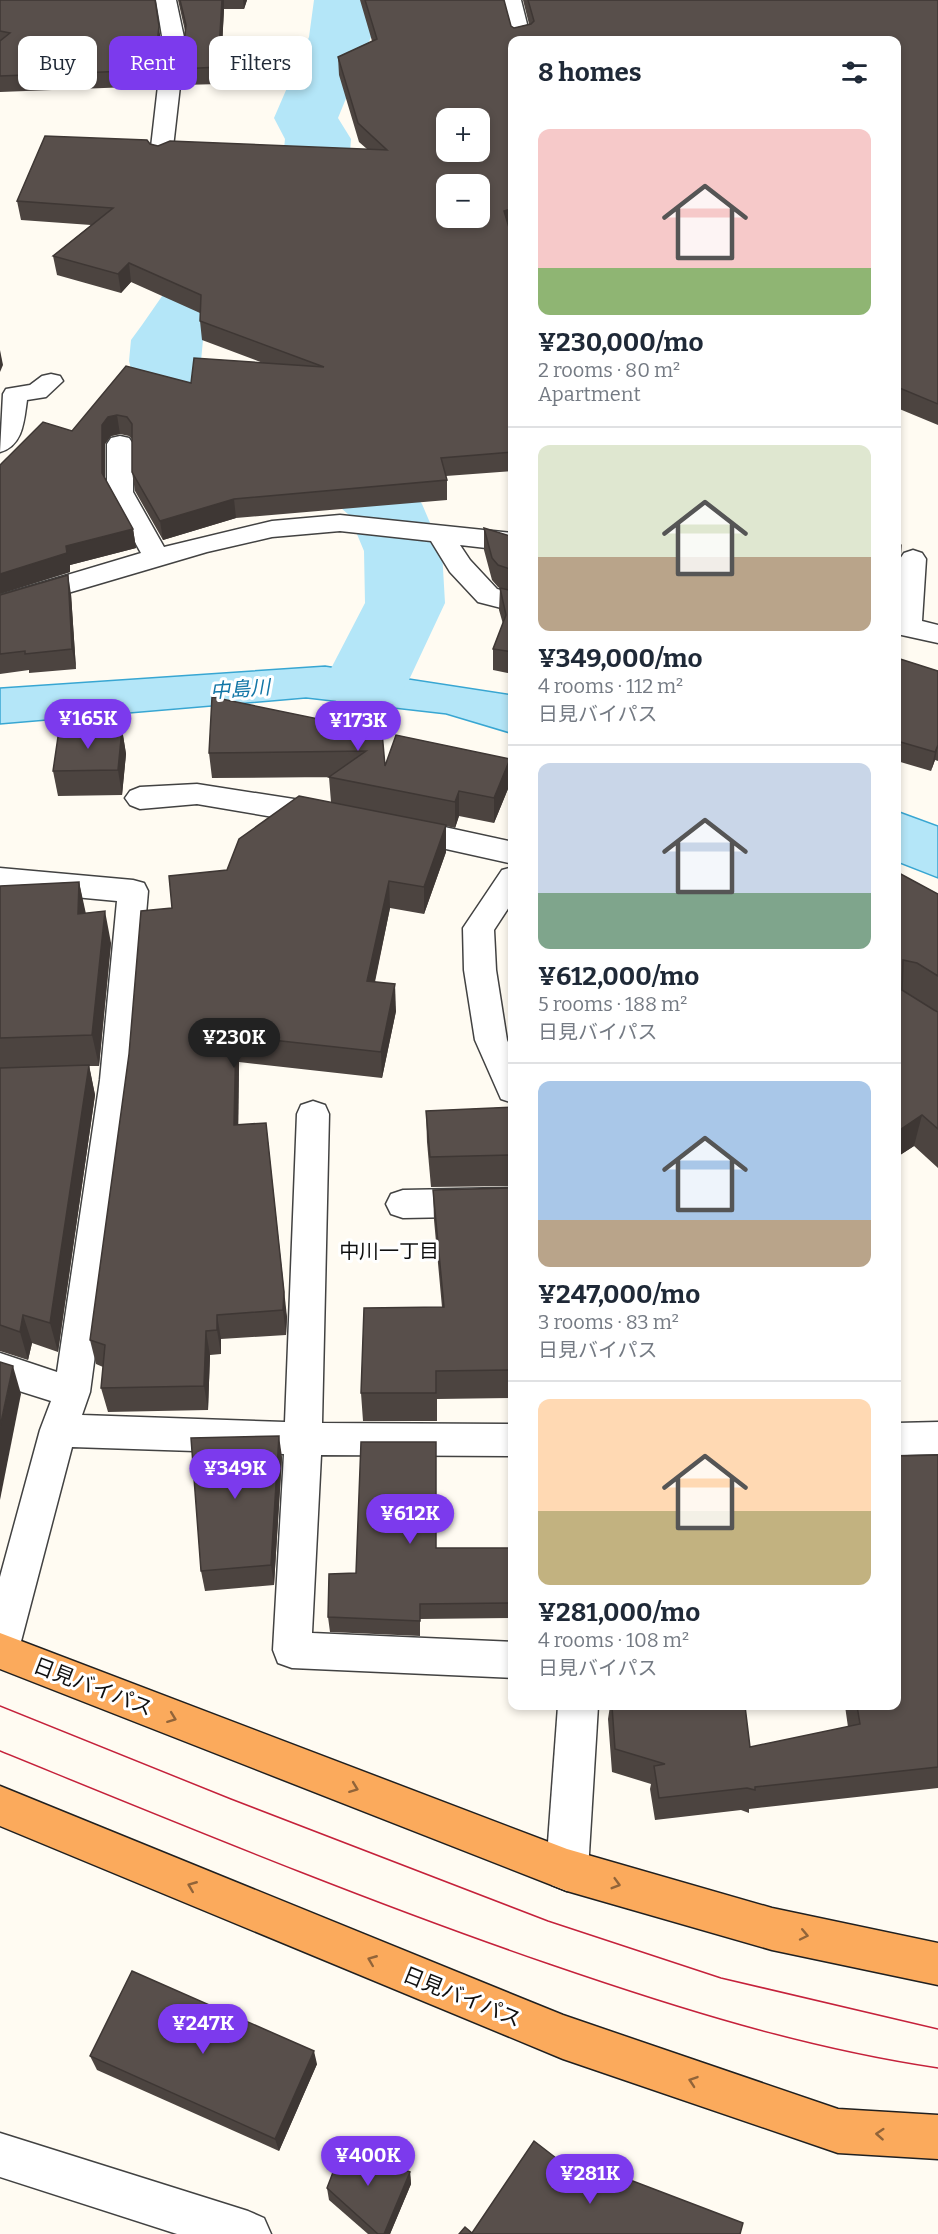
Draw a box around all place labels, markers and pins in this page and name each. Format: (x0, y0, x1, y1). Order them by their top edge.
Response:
pin: ¥165K (46, 699, 130, 750)
pin: ¥173K (316, 701, 400, 752)
pin: ¥230K (192, 1018, 276, 1069)
pin: ¥349K (193, 1449, 277, 1500)
pin: ¥612K (368, 1494, 452, 1545)
pin: ¥247K (161, 2004, 245, 2055)
pin: ¥400K (326, 2136, 410, 2187)
pin: ¥281K (548, 2154, 632, 2205)

